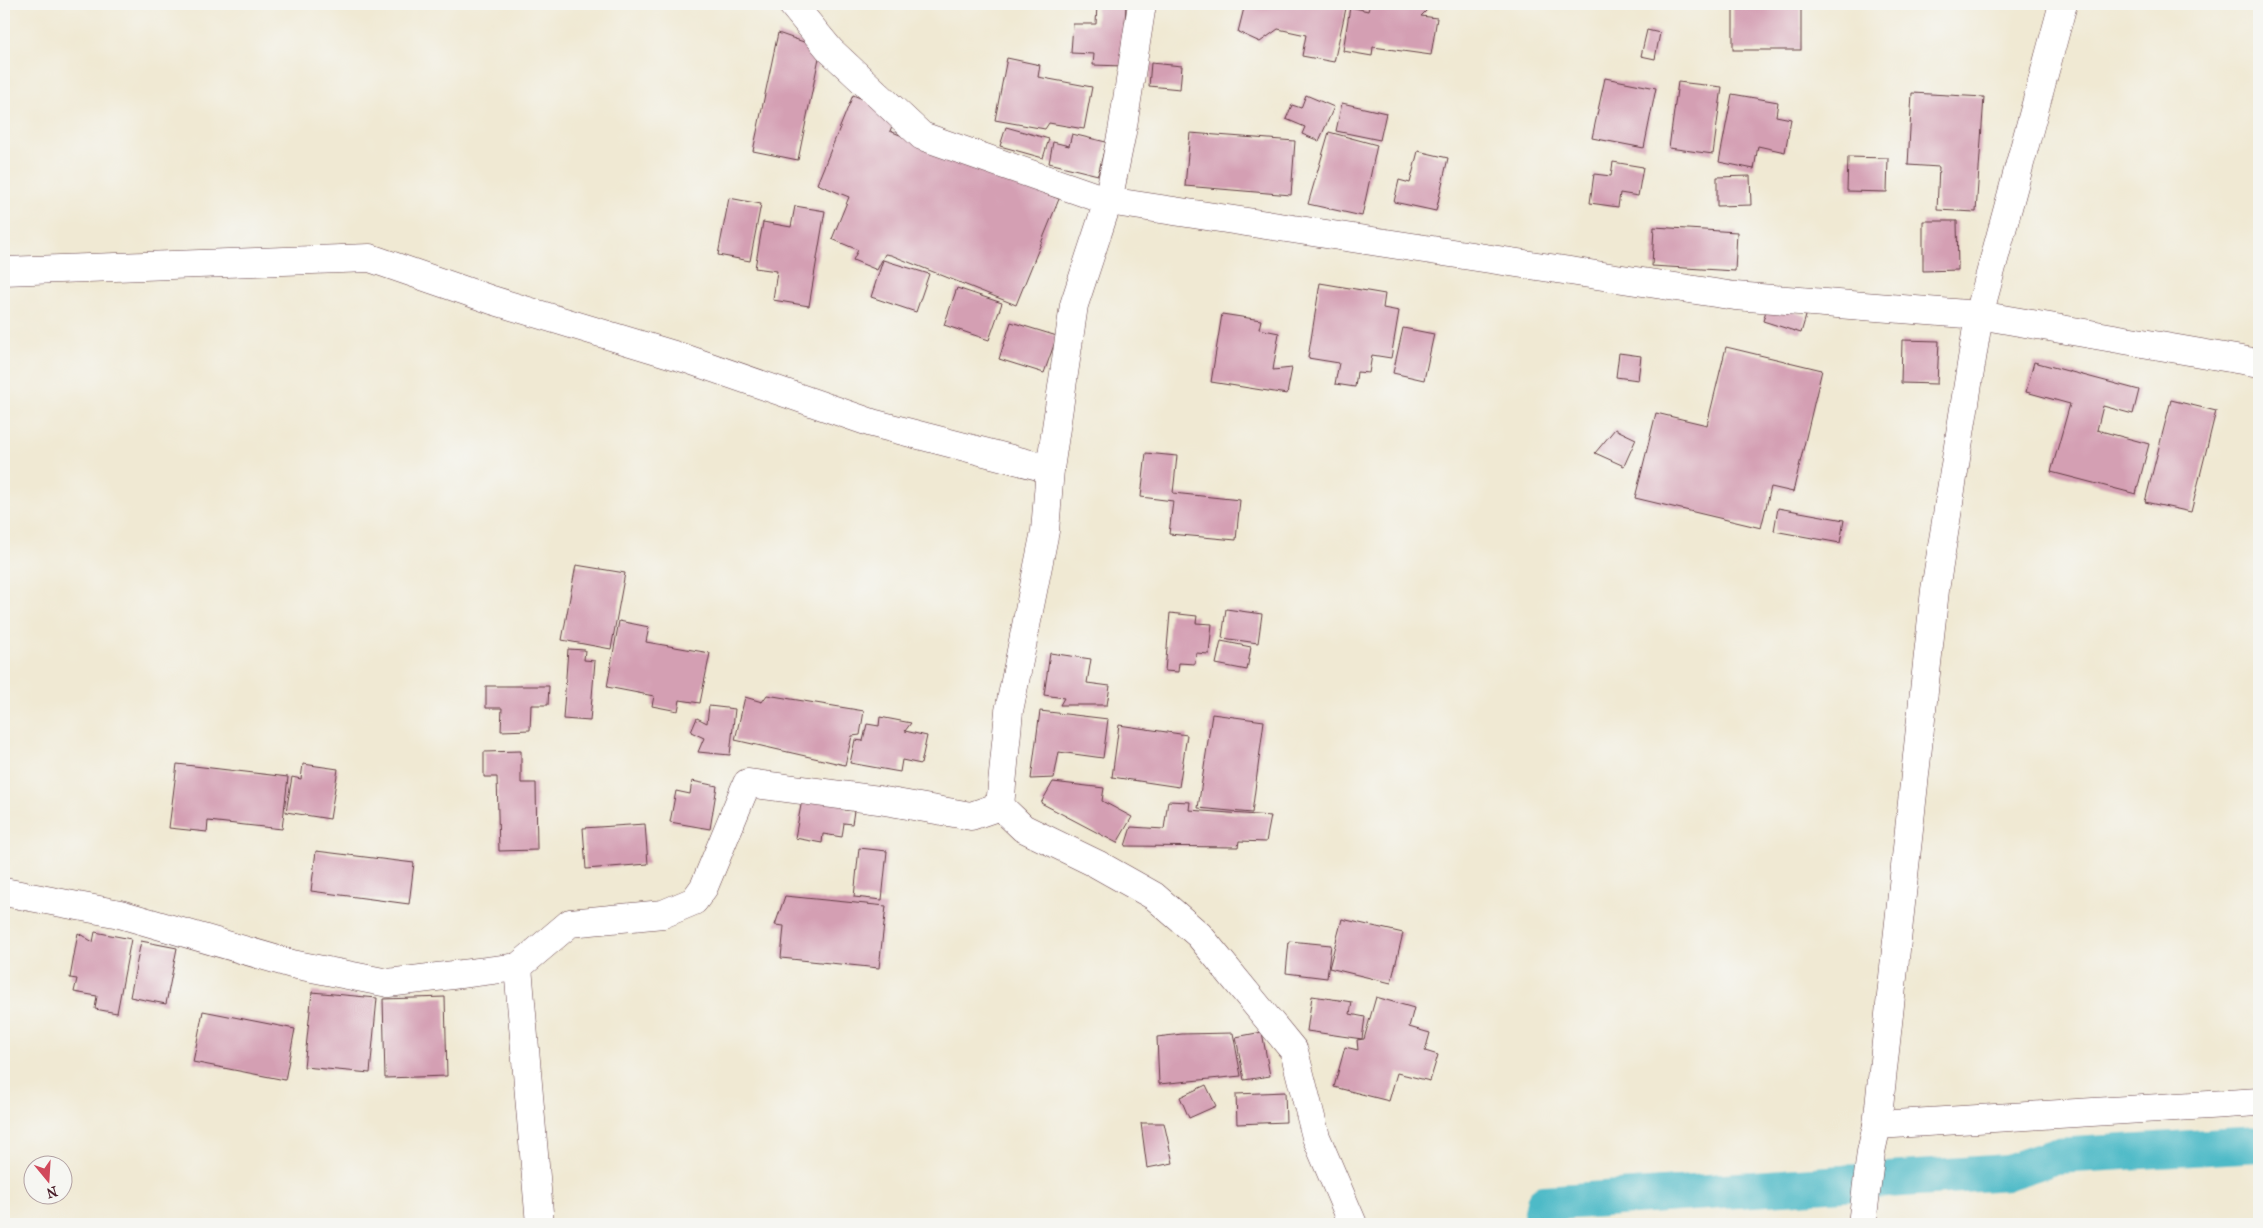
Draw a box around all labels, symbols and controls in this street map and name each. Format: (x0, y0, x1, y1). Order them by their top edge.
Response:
north arrow (22, 1156, 72, 1206)
text: N (44, 1182, 60, 1202)

